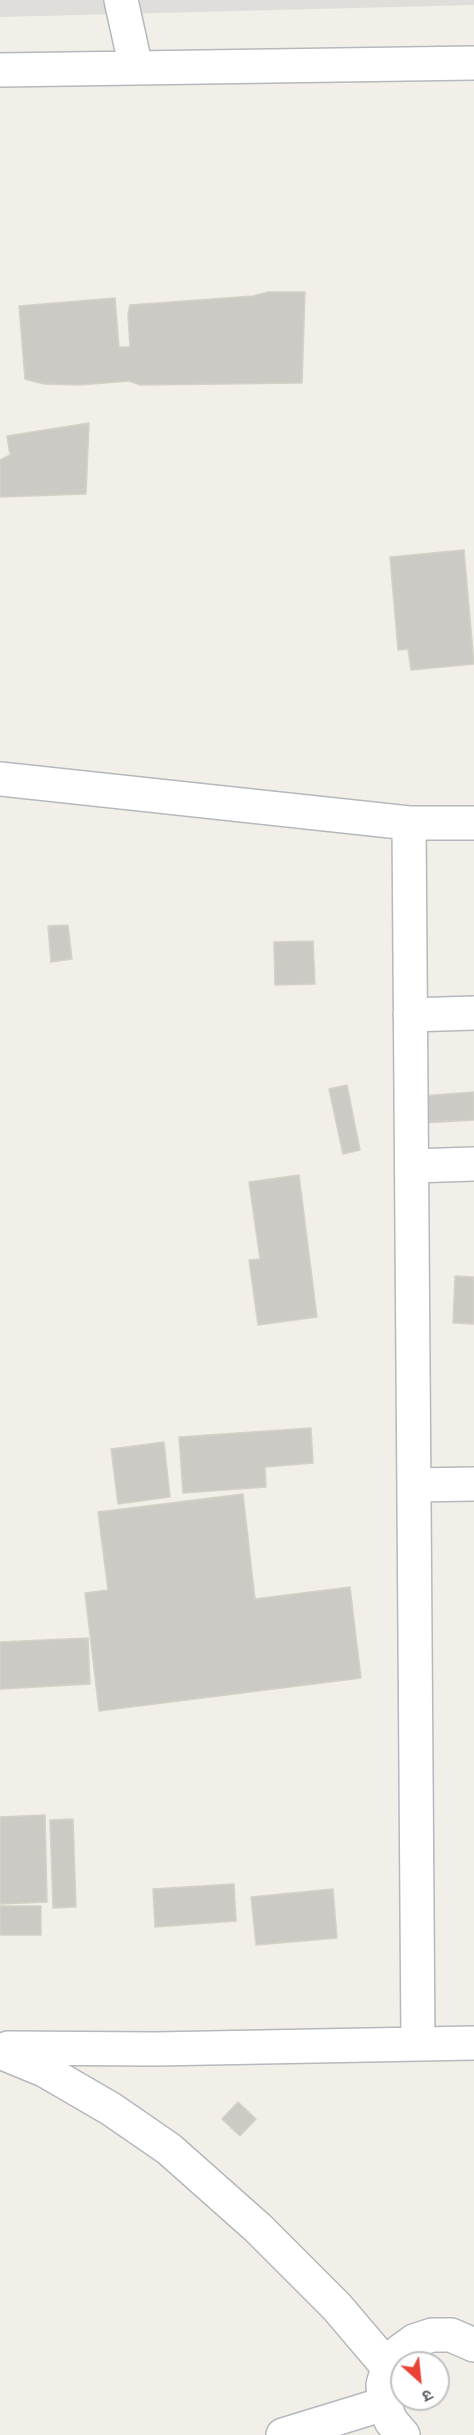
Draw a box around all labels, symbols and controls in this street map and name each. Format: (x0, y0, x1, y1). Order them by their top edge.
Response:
north arrow (390, 2351, 450, 2411)
text: उ (419, 2385, 436, 2406)

